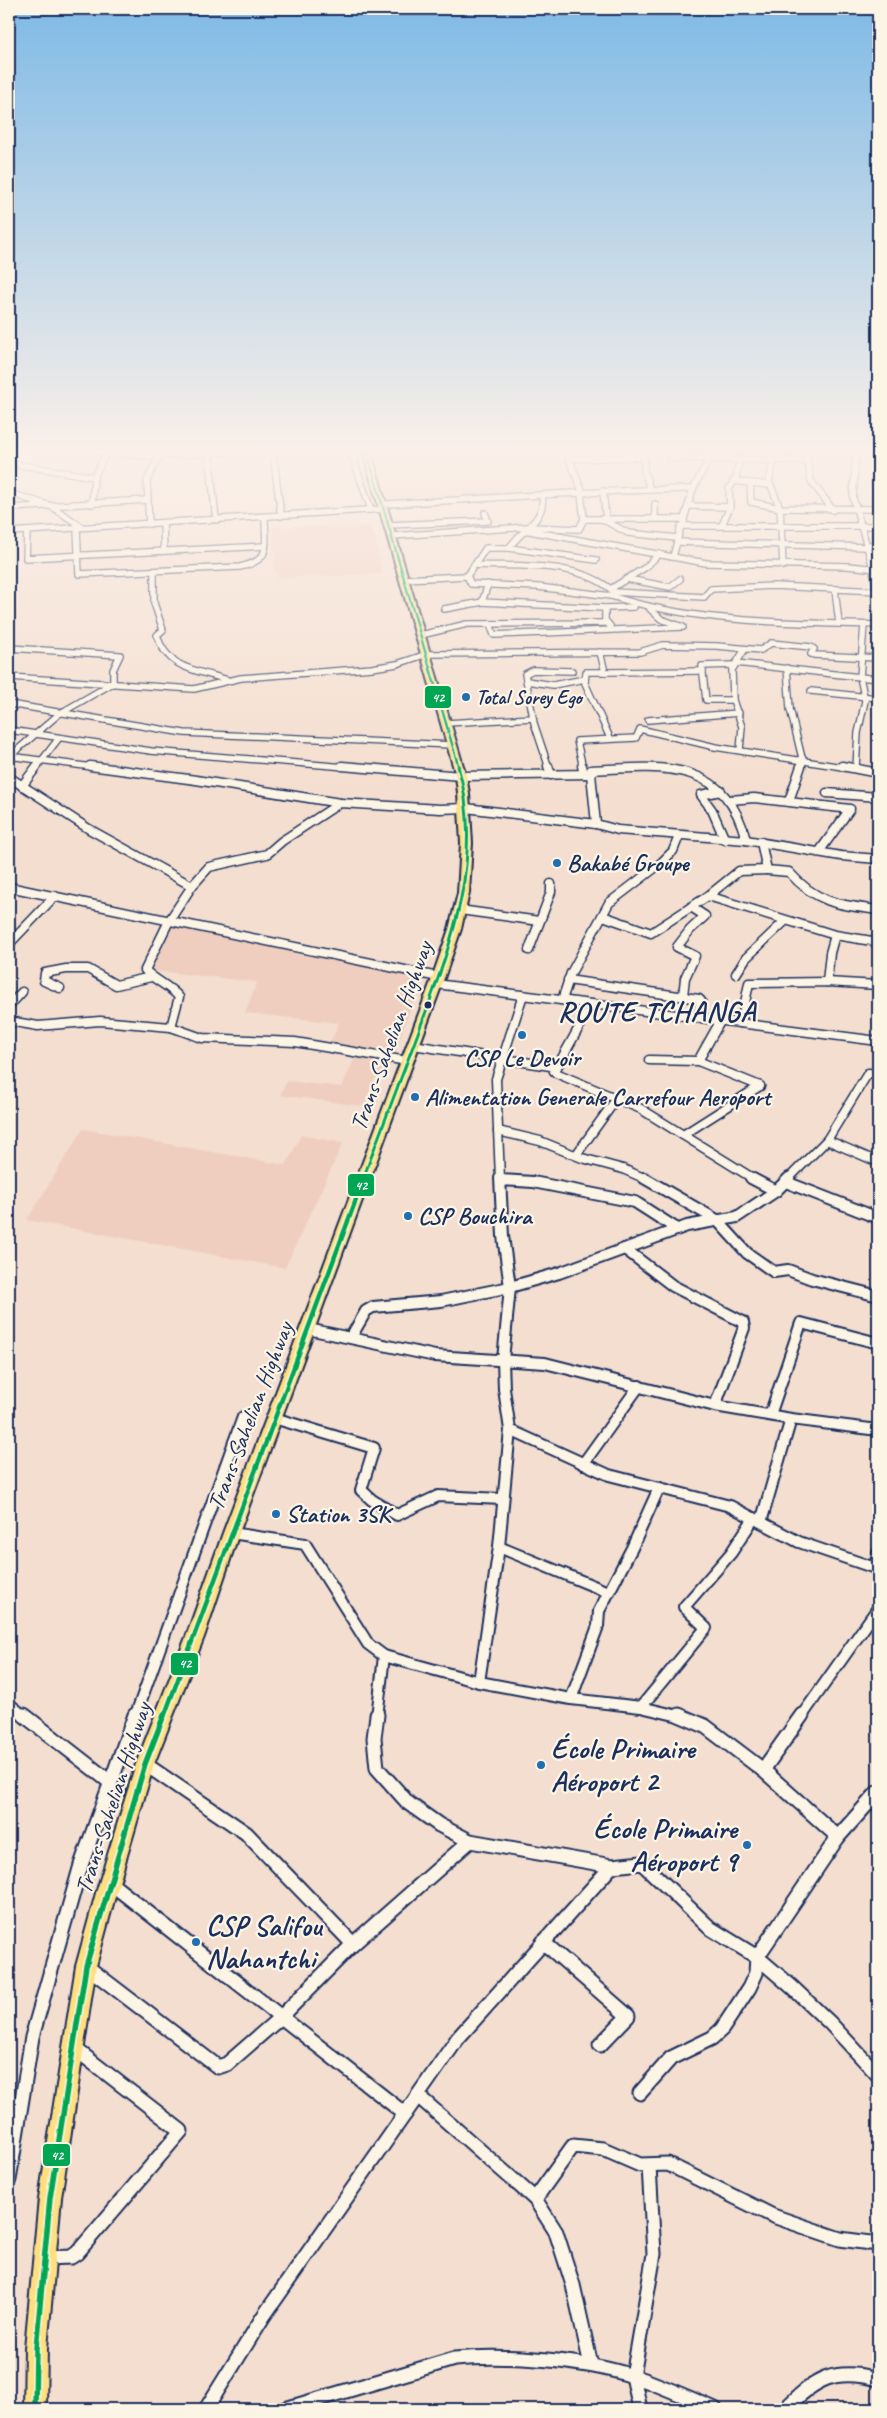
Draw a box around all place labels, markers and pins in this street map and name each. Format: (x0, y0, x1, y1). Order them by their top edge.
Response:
place label: Total Sorey Ego (476, 685, 583, 710)
marker: Total Sorey Ego (460, 691, 472, 703)
place label: Bakabé Groupe (567, 848, 690, 878)
marker: Bakabé Groupe (551, 857, 563, 869)
unlabelled marker (423, 1000, 433, 1010)
marker: CSP Le Devoir (516, 1029, 528, 1041)
place label: CSP Le Devoir (464, 1043, 582, 1073)
place label: Alimentation Generale Carrefour Aeroport (425, 1082, 773, 1112)
marker: Alimentation Generale Carrefour Aeroport (409, 1091, 421, 1103)
place label: CSP Bouchira (418, 1201, 534, 1231)
marker: CSP Bouchira (402, 1210, 414, 1222)
place label: Station 3SK (286, 1499, 394, 1529)
marker: Station 3SK (270, 1508, 282, 1520)
place label: École Primaire Aéroport 2 (551, 1730, 697, 1800)
marker: École Primaire Aéroport 2 (535, 1759, 547, 1771)
place label: École Primaire Aéroport 9 (593, 1810, 740, 1880)
marker: École Primaire Aéroport 9 (741, 1839, 753, 1851)
place label: CSP Salifou Nahantchi (206, 1907, 324, 1977)
marker: CSP Salifou Nahantchi (190, 1936, 202, 1948)

